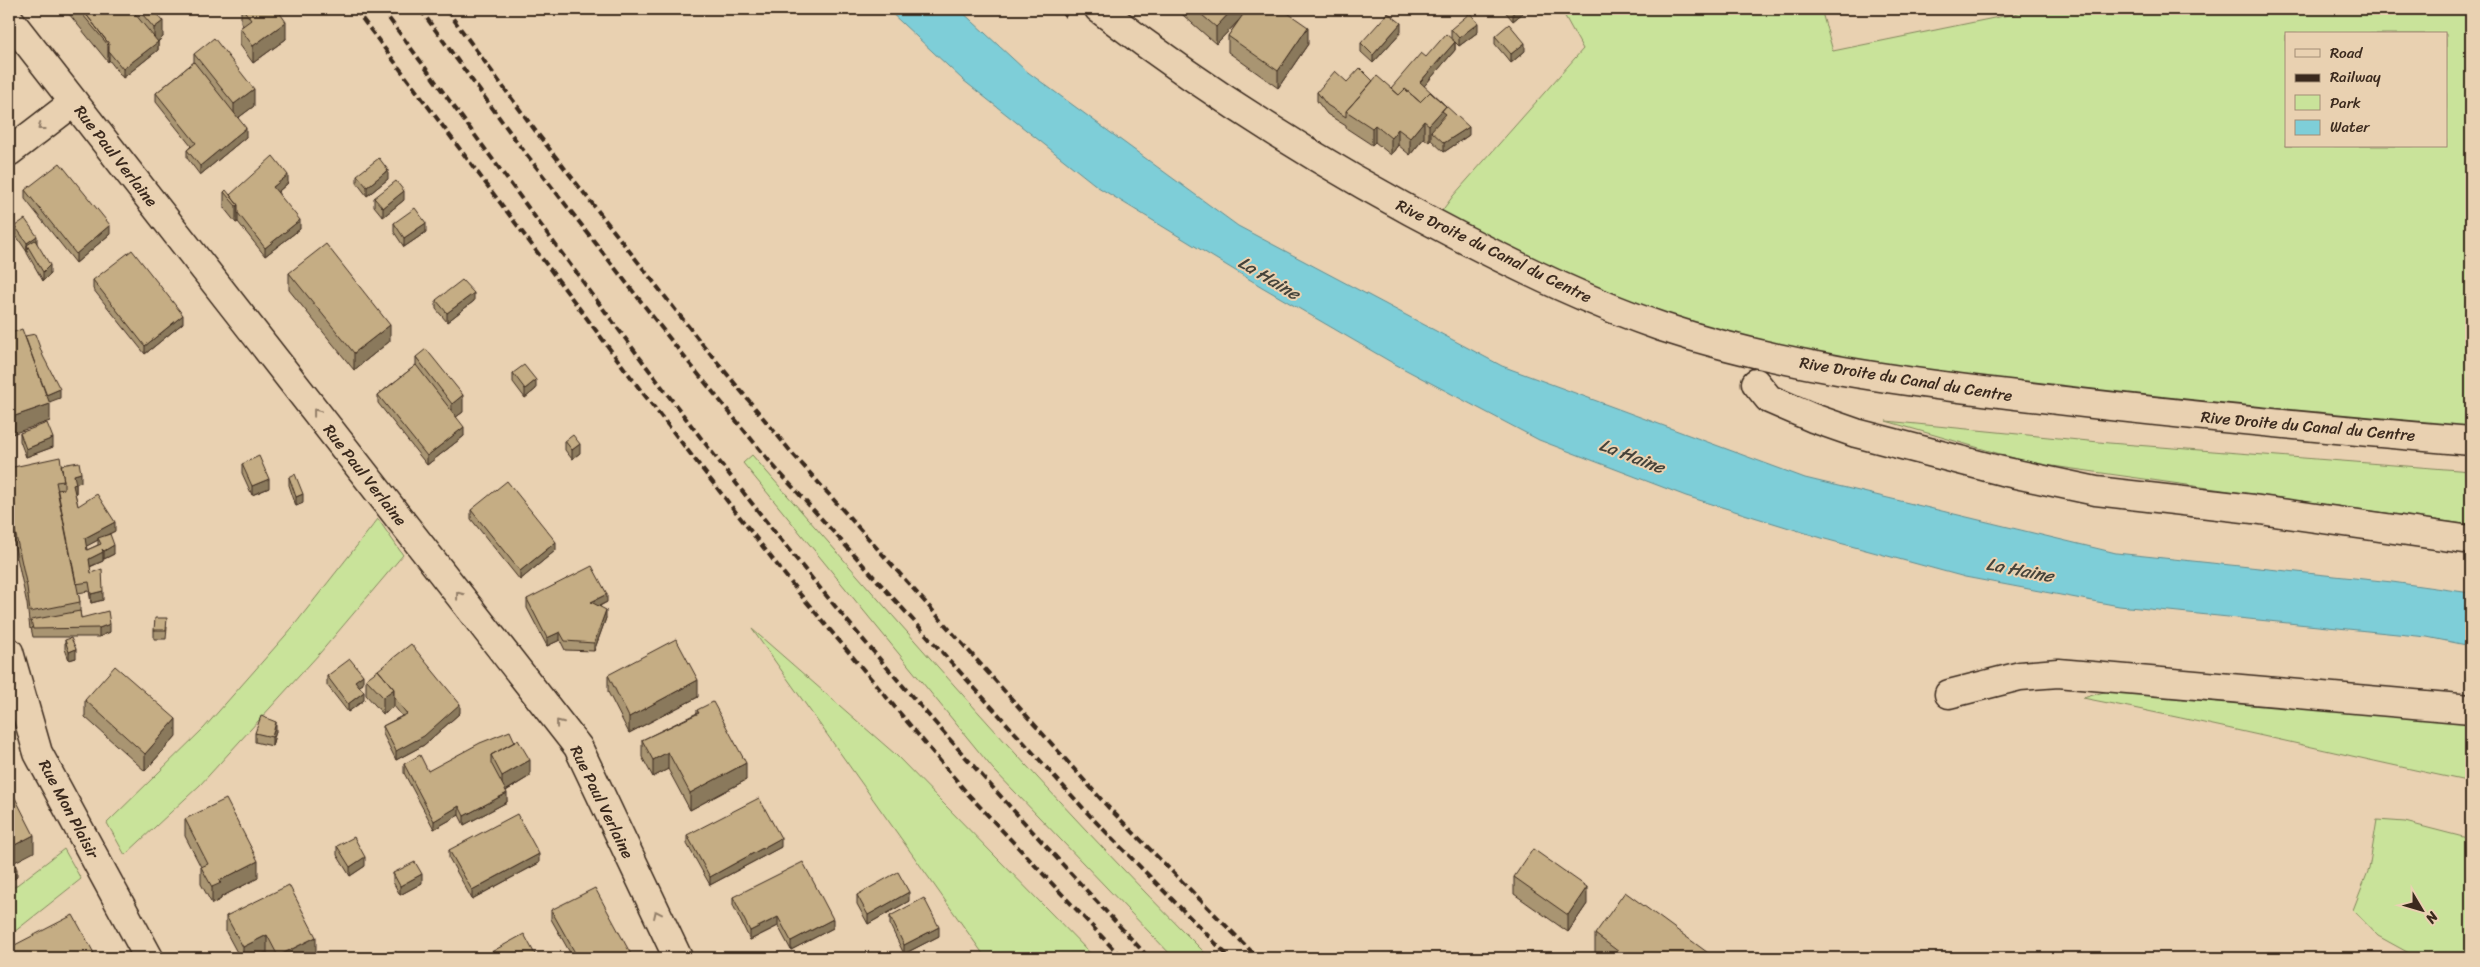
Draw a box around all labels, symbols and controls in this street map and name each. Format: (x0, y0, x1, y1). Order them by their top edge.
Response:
legend (2285, 32, 2448, 148)
text: Road (2330, 40, 2363, 66)
text: Railway (2330, 64, 2381, 90)
text: Park (2330, 90, 2361, 116)
street label: Rue Paul Verlaine (67, 98, 165, 214)
text: Water (2330, 114, 2370, 140)
one-way arrow (37, 121, 47, 130)
street label: Rive Droite du Canal du Centre (1391, 191, 1597, 311)
water label: La Haine (1232, 247, 1308, 310)
street label: Rive Droite du Canal du Centre (1798, 348, 2014, 410)
street label: Rive Droite du Canal du Centre (2200, 402, 2416, 450)
one-way arrow (313, 408, 322, 418)
street label: Rue Paul Verlaine (316, 417, 414, 533)
water label: La Haine (1595, 429, 1671, 484)
water label: La Haine (1984, 548, 2058, 593)
one-way arrow (457, 592, 465, 601)
one-way arrow (557, 720, 565, 729)
street label: Rue Paul Verlaine (562, 740, 642, 864)
street label: Rue Mon Plaisir (31, 754, 108, 865)
north arrow (2398, 884, 2448, 934)
text: N (2419, 905, 2445, 929)
one-way arrow (652, 910, 663, 919)

